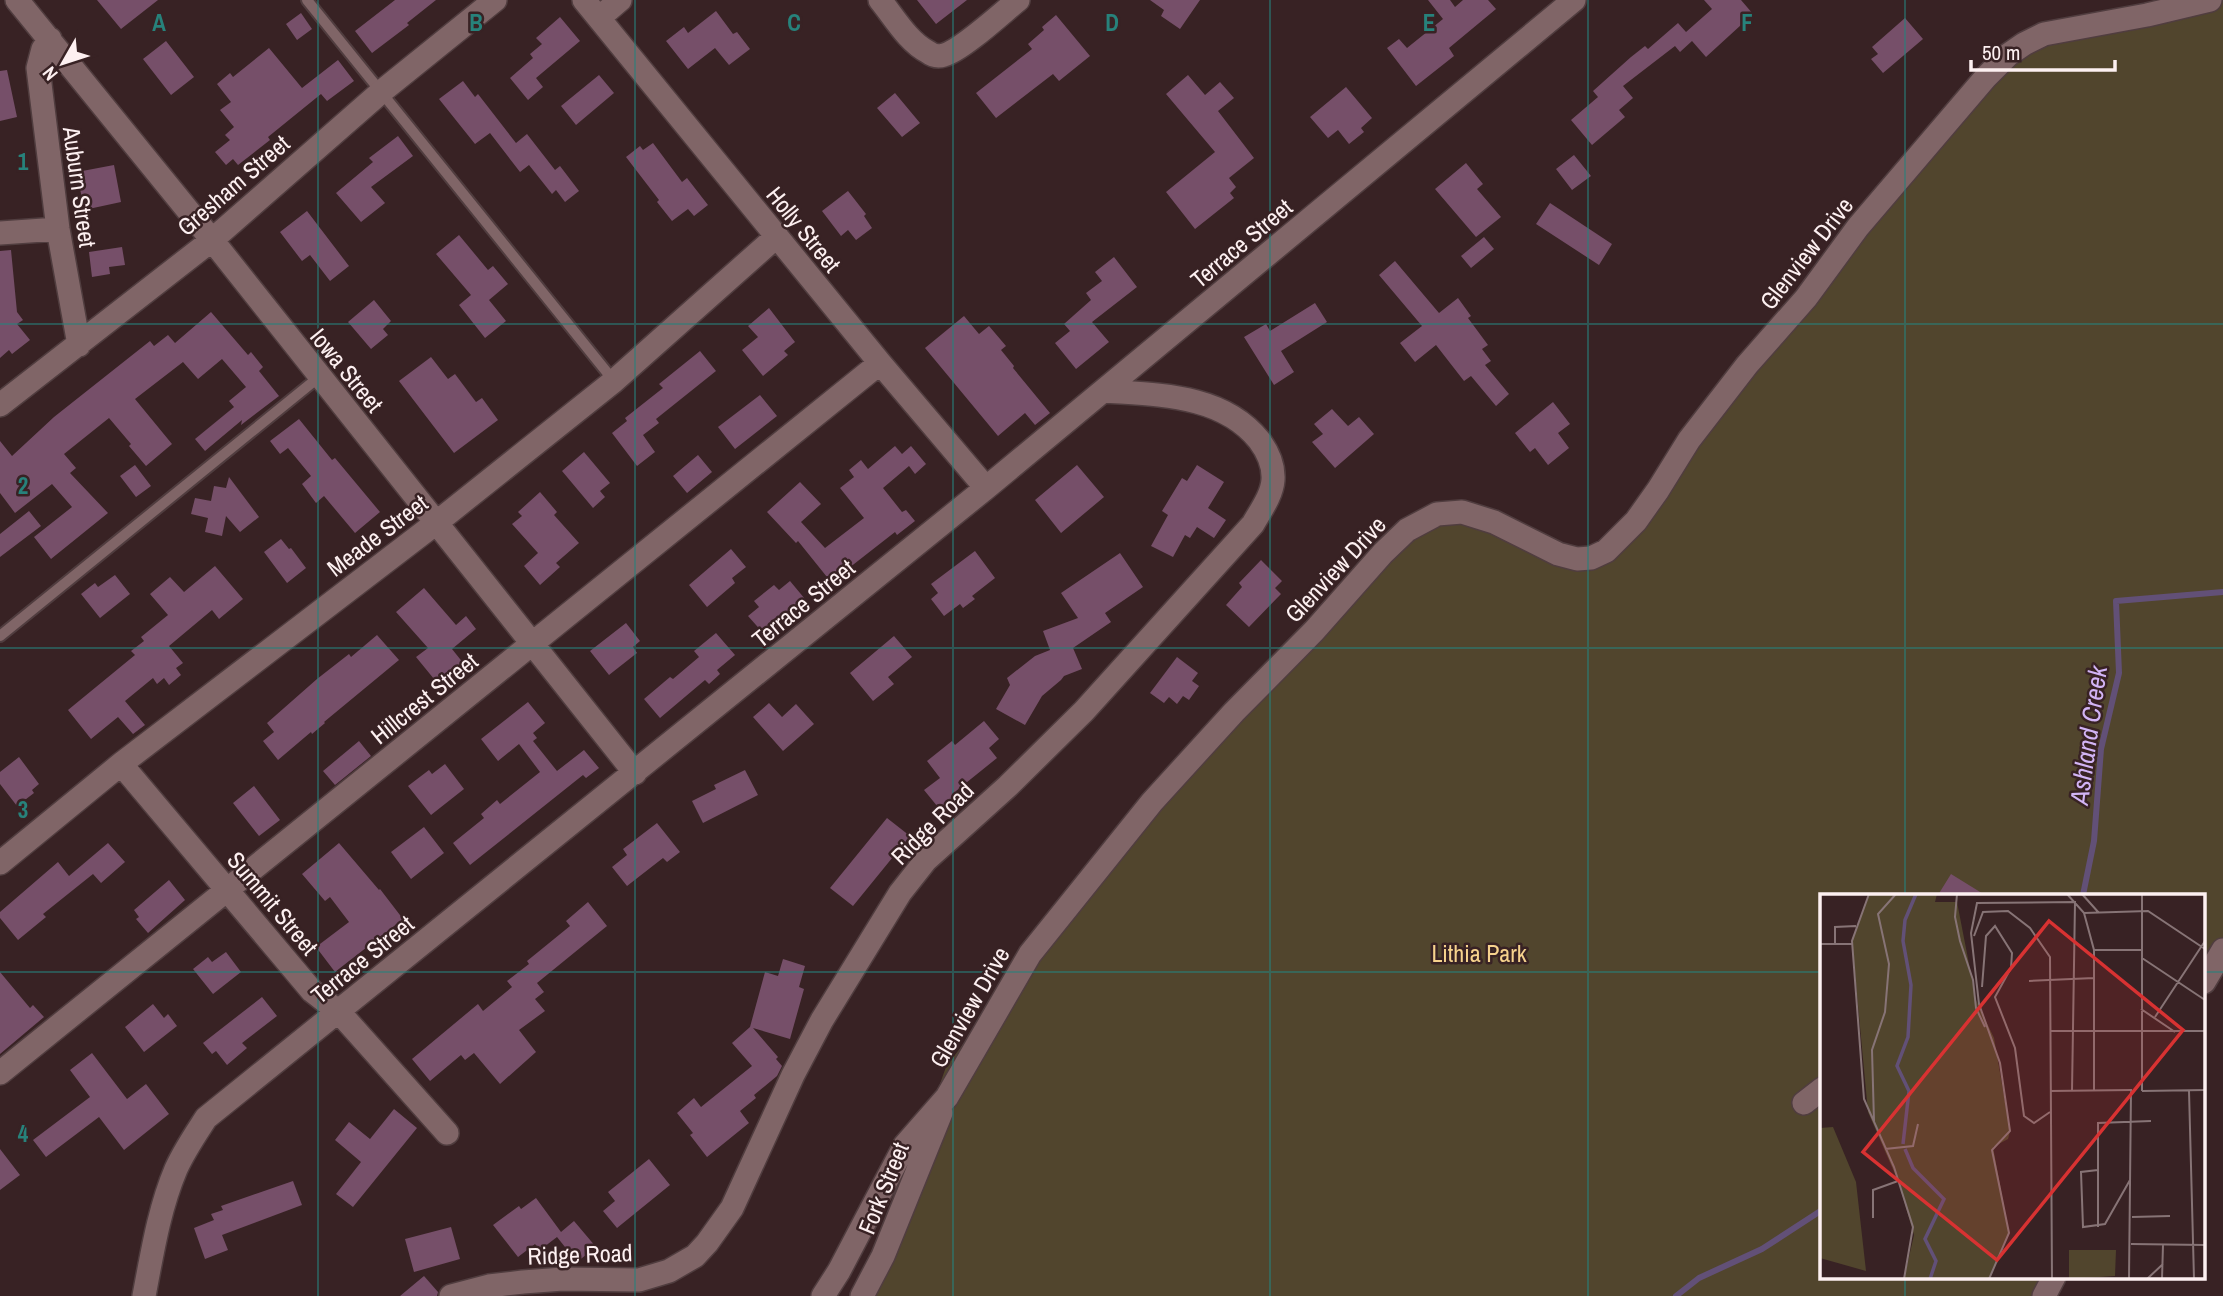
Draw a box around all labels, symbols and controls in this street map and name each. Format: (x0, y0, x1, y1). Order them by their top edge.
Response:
text: A (152, 7, 166, 38)
text: B (469, 7, 483, 38)
text: C (787, 7, 801, 38)
text: D (1105, 7, 1119, 38)
text: E (1423, 7, 1435, 38)
text: F (1741, 7, 1753, 38)
north arrow (28, 28, 98, 98)
scale bar (1971, 28, 2114, 72)
text: 50 m (1982, 38, 2020, 67)
text: N (36, 61, 63, 86)
street label: Auburn Street (56, 124, 104, 250)
street label: Gresham Street (170, 127, 296, 243)
text: 1 (18, 146, 29, 177)
street label: Holly Street (760, 179, 849, 279)
street label: Glenview Drive (1752, 190, 1860, 316)
street label: Terrace Street (1183, 191, 1299, 295)
street label: Iowa Street (303, 321, 391, 419)
text: 2 (18, 470, 28, 501)
street label: Meade Street (320, 486, 434, 583)
street label: Glenview Drive (1277, 509, 1393, 629)
street label: Terrace Street (745, 551, 862, 654)
street label: Hillcrest Street (364, 645, 485, 751)
water label: Ashland Creek (2061, 662, 2115, 808)
street label: Ridge Road (884, 775, 980, 871)
text: 3 (18, 794, 28, 825)
street label: Summit Street (220, 845, 326, 962)
inset map (1820, 894, 2206, 1278)
street label: Terrace Street (304, 907, 421, 1010)
park label: Lithia Park (1431, 937, 1527, 969)
street label: Glenview Drive (922, 941, 1016, 1073)
text: 4 (18, 1118, 29, 1149)
street label: Fork Street (850, 1137, 916, 1239)
street label: Ridge Road (527, 1236, 633, 1272)

